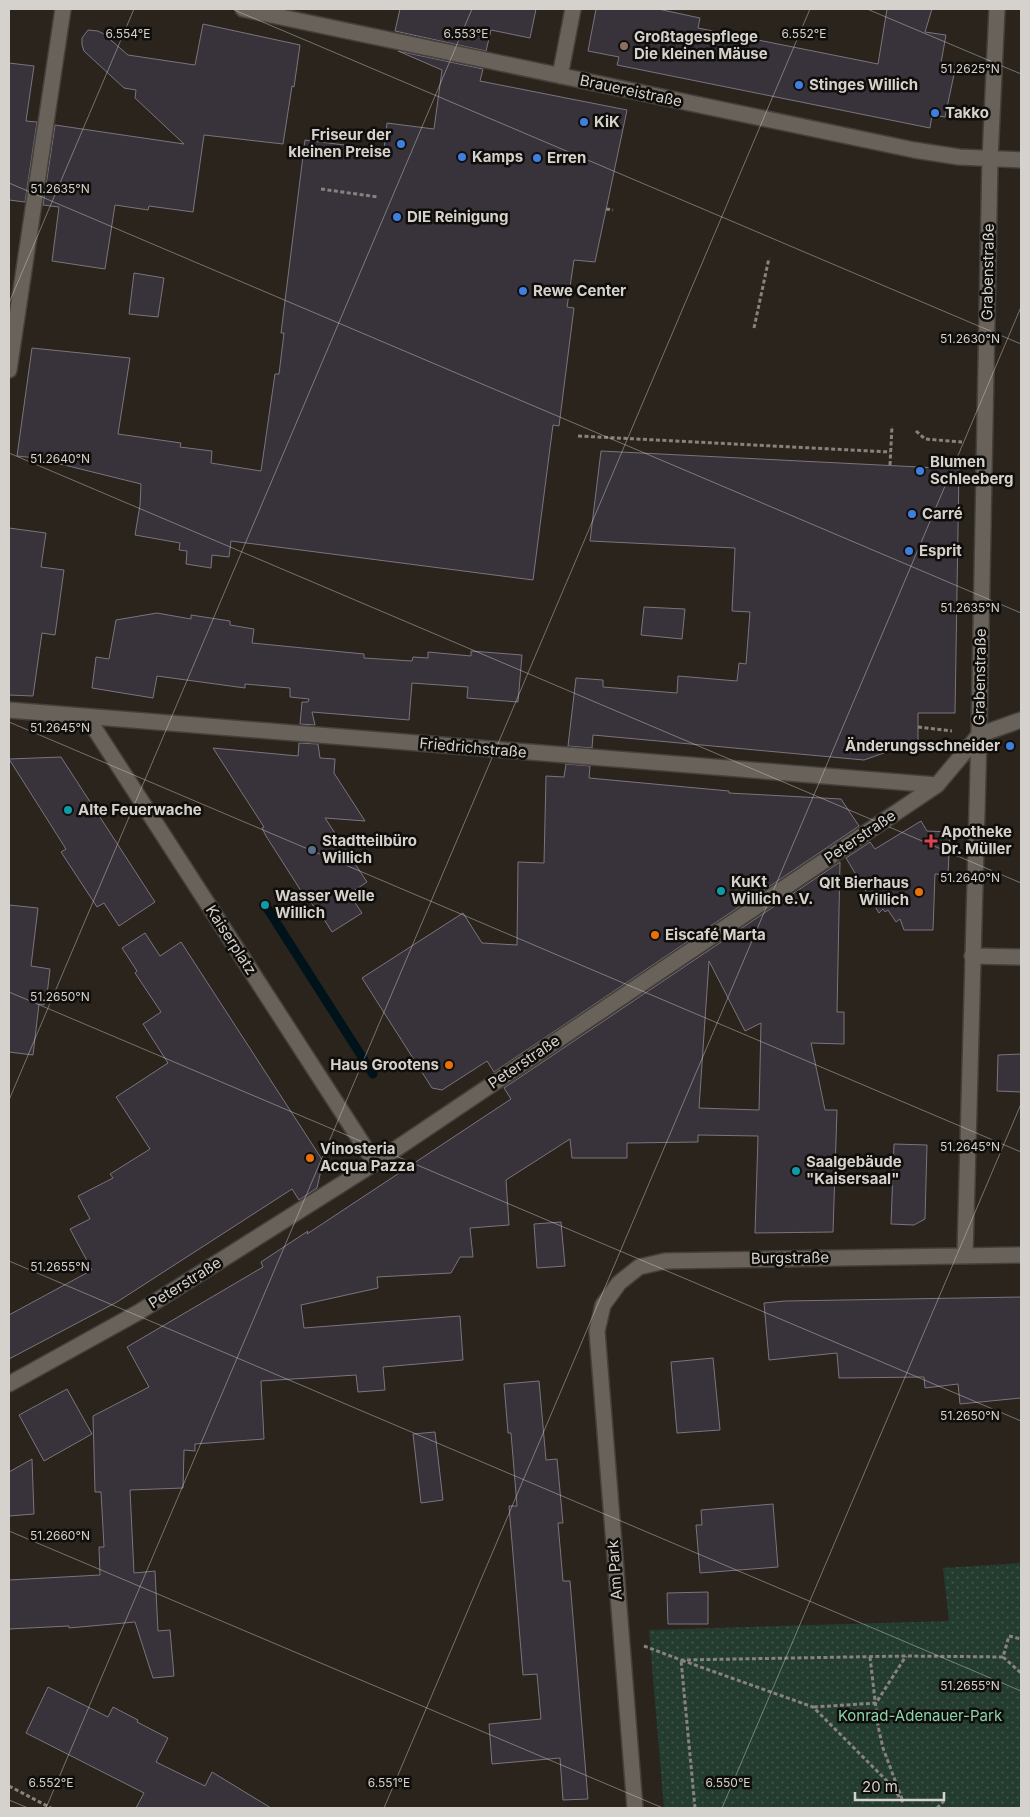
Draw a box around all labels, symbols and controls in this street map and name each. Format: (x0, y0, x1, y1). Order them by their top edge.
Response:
text: 6.554°E (105, 26, 151, 41)
text: 6.553°E (444, 26, 488, 41)
text: 6.552°E (782, 26, 826, 41)
place label: Großtagespflege Die kleinen Mäuse (634, 27, 768, 63)
marker: Großtagespflege Die kleinen Mäuse (618, 40, 630, 52)
text: 51.2625°N (940, 61, 1000, 76)
street label: Brauereistraße (578, 70, 684, 111)
place label: Stinges Willich (809, 75, 918, 94)
marker: Stinges Willich (793, 79, 805, 91)
place label: Takko (945, 103, 989, 122)
marker: Takko (929, 107, 941, 119)
place label: KiK (594, 112, 620, 131)
marker: KiK (578, 116, 590, 128)
place label: Friseur der kleinen Preise (288, 125, 391, 161)
marker: Friseur der kleinen Preise (395, 138, 407, 150)
place label: Kamps (472, 147, 523, 166)
place label: Erren (547, 148, 586, 167)
marker: Kamps (456, 151, 468, 163)
marker: Erren (531, 152, 543, 164)
text: 51.2635°N (30, 181, 90, 196)
place label: DIE Reinigung (407, 207, 508, 226)
marker: DIE Reinigung (391, 211, 403, 223)
street label: Grabenstraße (977, 223, 998, 321)
place label: Rewe Center (533, 281, 626, 300)
marker: Rewe Center (517, 285, 529, 297)
text: 51.2630°N (940, 331, 1000, 346)
text: 51.2640°N (30, 451, 90, 466)
place label: Blumen Schleeberg (930, 452, 1014, 488)
marker: Blumen Schleeberg (914, 465, 926, 477)
place label: Carré (922, 504, 963, 523)
marker: Carré (906, 508, 918, 520)
place label: Esprit (919, 541, 962, 560)
marker: Esprit (903, 545, 915, 557)
text: 51.2635°N (940, 600, 1000, 615)
street label: Grabenstraße (969, 628, 990, 726)
text: 51.2645°N (30, 720, 90, 735)
street label: Friedrichstraße (419, 733, 528, 762)
place label: Änderungsschneider (845, 736, 1000, 755)
marker: Änderungsschneider (1004, 740, 1016, 752)
place label: Alte Feuerwache (78, 800, 202, 819)
marker: Alte Feuerwache (62, 804, 74, 816)
street label: Peterstraße (820, 806, 899, 867)
place label: Apotheke Dr. Müller (941, 822, 1012, 858)
place label: Stadtteilbüro Willich (322, 831, 417, 867)
marker: Apotheke Dr. Müller (925, 835, 937, 847)
marker: Stadtteilbüro Willich (306, 844, 318, 856)
text: 51.2640°N (940, 870, 1000, 885)
place label: KuKt Willich e.V. (731, 872, 813, 908)
place label: Qlt Bierhaus Willich (819, 873, 909, 909)
marker: KuKt Willich e.V. (715, 885, 727, 897)
place label: Wasser Welle Willich (275, 886, 375, 922)
marker: Qlt Bierhaus Willich (913, 886, 925, 898)
marker: Wasser Welle Willich (259, 899, 271, 911)
street label: Kaiserplatz (202, 901, 261, 978)
place label: Eiscafé Marta (665, 925, 766, 944)
marker: Eiscafé Marta (649, 929, 661, 941)
text: 51.2650°N (30, 989, 90, 1004)
street label: Peterstraße (484, 1031, 563, 1092)
place label: Haus Grootens (330, 1055, 439, 1074)
marker: Haus Grootens (443, 1059, 455, 1071)
place label: Vinosteria Acqua Pazza (320, 1139, 415, 1175)
text: 51.2645°N (940, 1139, 1000, 1154)
marker: Vinosteria Acqua Pazza (304, 1152, 316, 1164)
place label: Saalgebäude "Kaisersaal" (806, 1152, 902, 1188)
marker: Saalgebäude "Kaisersaal" (790, 1165, 802, 1177)
street label: Burgstraße (751, 1247, 829, 1268)
street label: Peterstraße (145, 1253, 225, 1312)
text: 51.2655°N (30, 1259, 90, 1274)
text: 51.2650°N (940, 1408, 1000, 1423)
text: 51.2660°N (30, 1528, 90, 1543)
street label: Am Park (603, 1539, 626, 1601)
text: 51.2655°N (940, 1678, 1000, 1693)
park label: Konrad-Adenauer-Park (838, 1706, 1003, 1725)
scale bar (855, 1770, 944, 1802)
text: 6.552°E (29, 1775, 73, 1790)
text: 6.551°E (368, 1775, 410, 1790)
text: 6.550°E (705, 1775, 751, 1790)
text: 20 m (862, 1777, 898, 1796)

